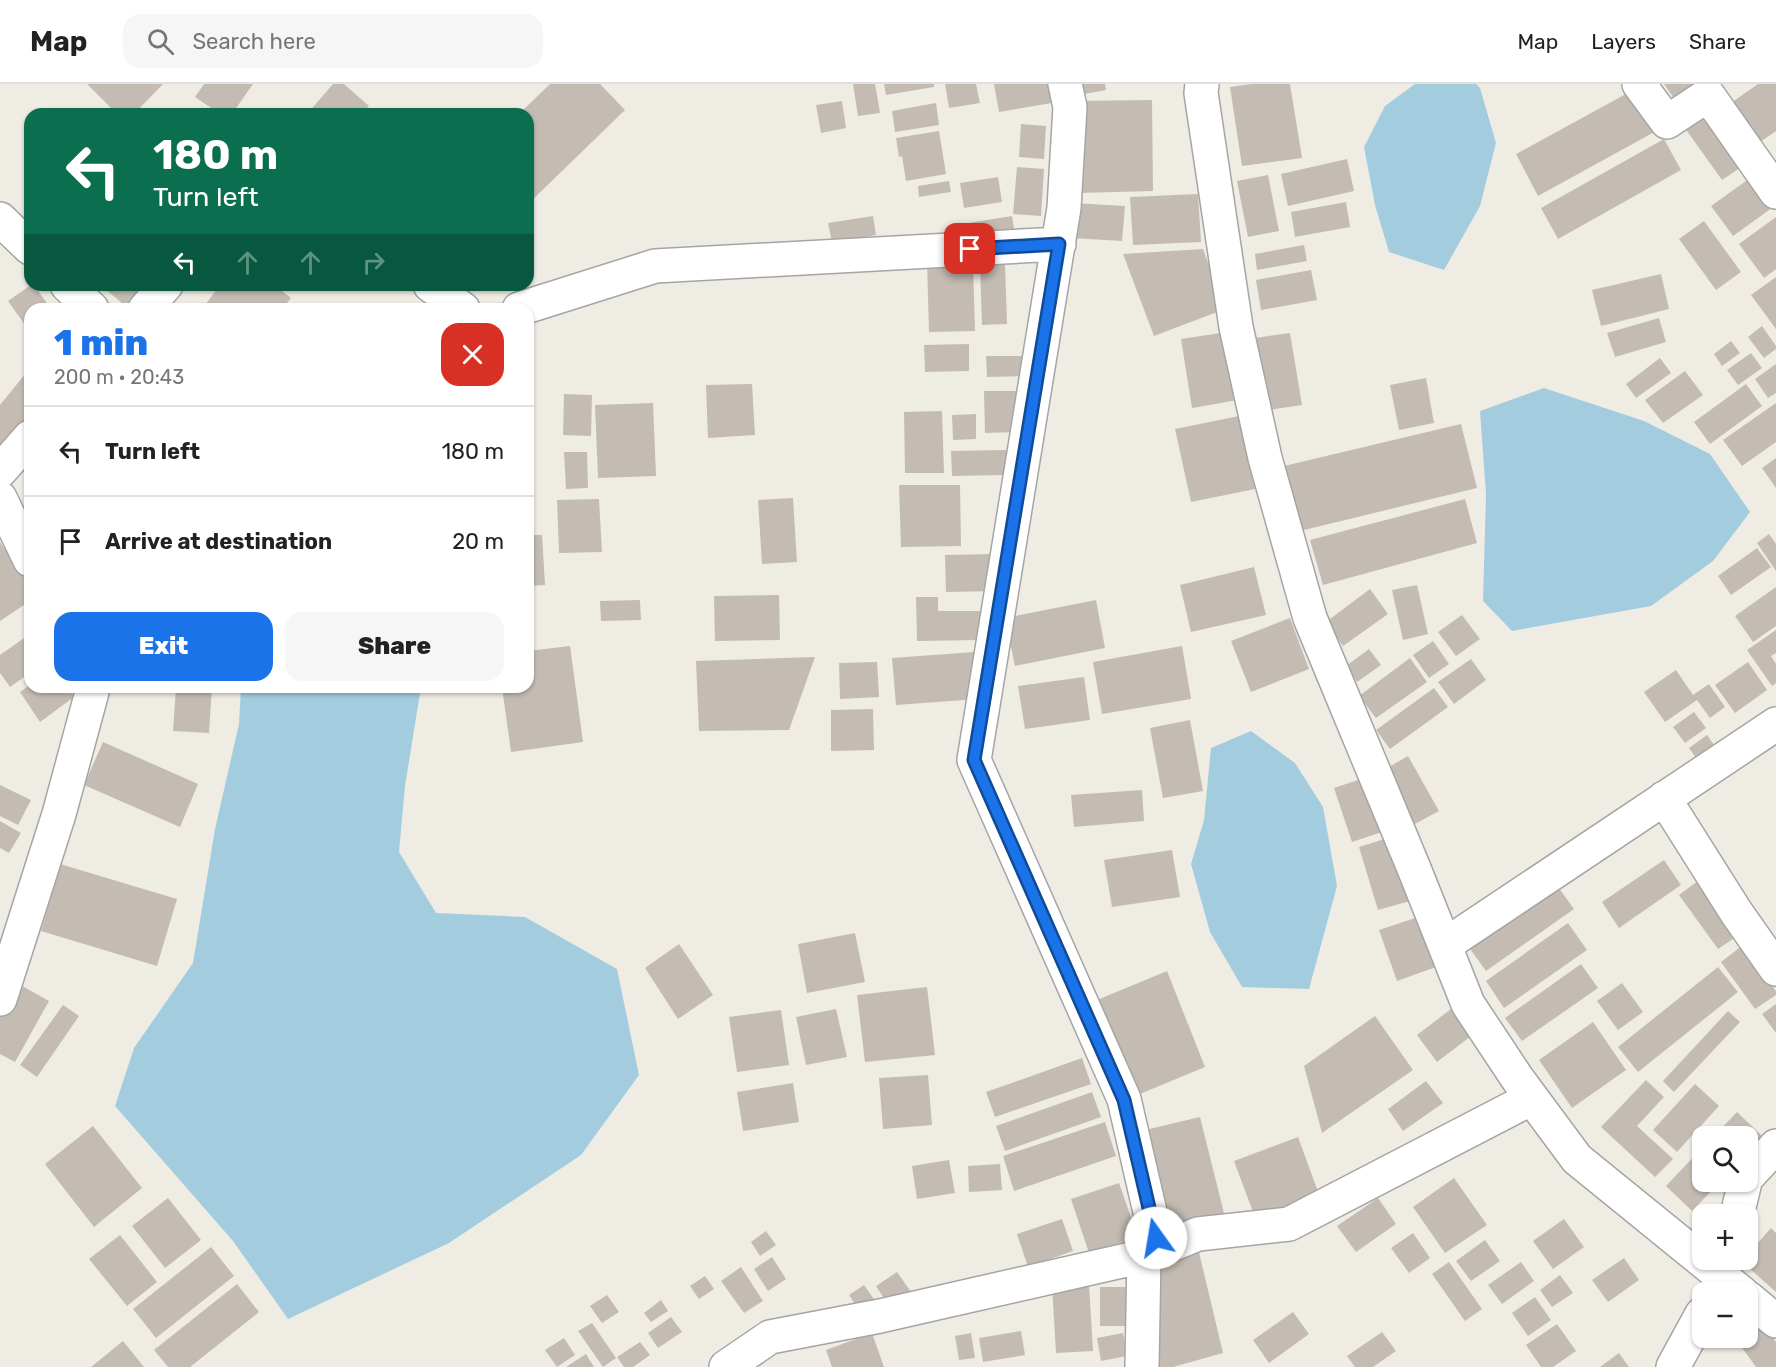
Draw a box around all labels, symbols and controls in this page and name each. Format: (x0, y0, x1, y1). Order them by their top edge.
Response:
search box (123, 14, 543, 68)
text: Map (30, 25, 87, 58)
icon: search (144, 25, 177, 58)
text: Search here (192, 28, 316, 55)
text: Map (1517, 29, 1558, 54)
text: Layers (1591, 29, 1656, 54)
text: Share (1689, 29, 1746, 54)
text: 180 m (153, 130, 278, 180)
icon: left (54, 132, 132, 210)
text: Turn left (153, 181, 258, 213)
pin (944, 223, 995, 274)
icon: arrive (953, 232, 986, 265)
icon: left (168, 246, 201, 279)
icon: ahead (231, 246, 264, 279)
icon: ahead (294, 246, 327, 279)
icon: right (357, 246, 390, 279)
text: 1 min (54, 321, 148, 364)
button: close (441, 323, 504, 386)
text: 200 m · 20:43 (54, 365, 184, 389)
icon: left (54, 435, 87, 468)
text: Turn left (105, 438, 200, 465)
text: 180 m (442, 438, 504, 465)
icon: arrive (54, 525, 87, 558)
text: Arrive at destination (105, 528, 332, 555)
text: 20 m (452, 528, 504, 555)
button: Exit (54, 612, 273, 681)
button: Share (285, 612, 504, 681)
map controls (1692, 1126, 1758, 1348)
button: search (1692, 1126, 1758, 1192)
button: + (1692, 1204, 1758, 1270)
position arrow (1124, 1206, 1188, 1270)
button: − (1692, 1282, 1758, 1348)

